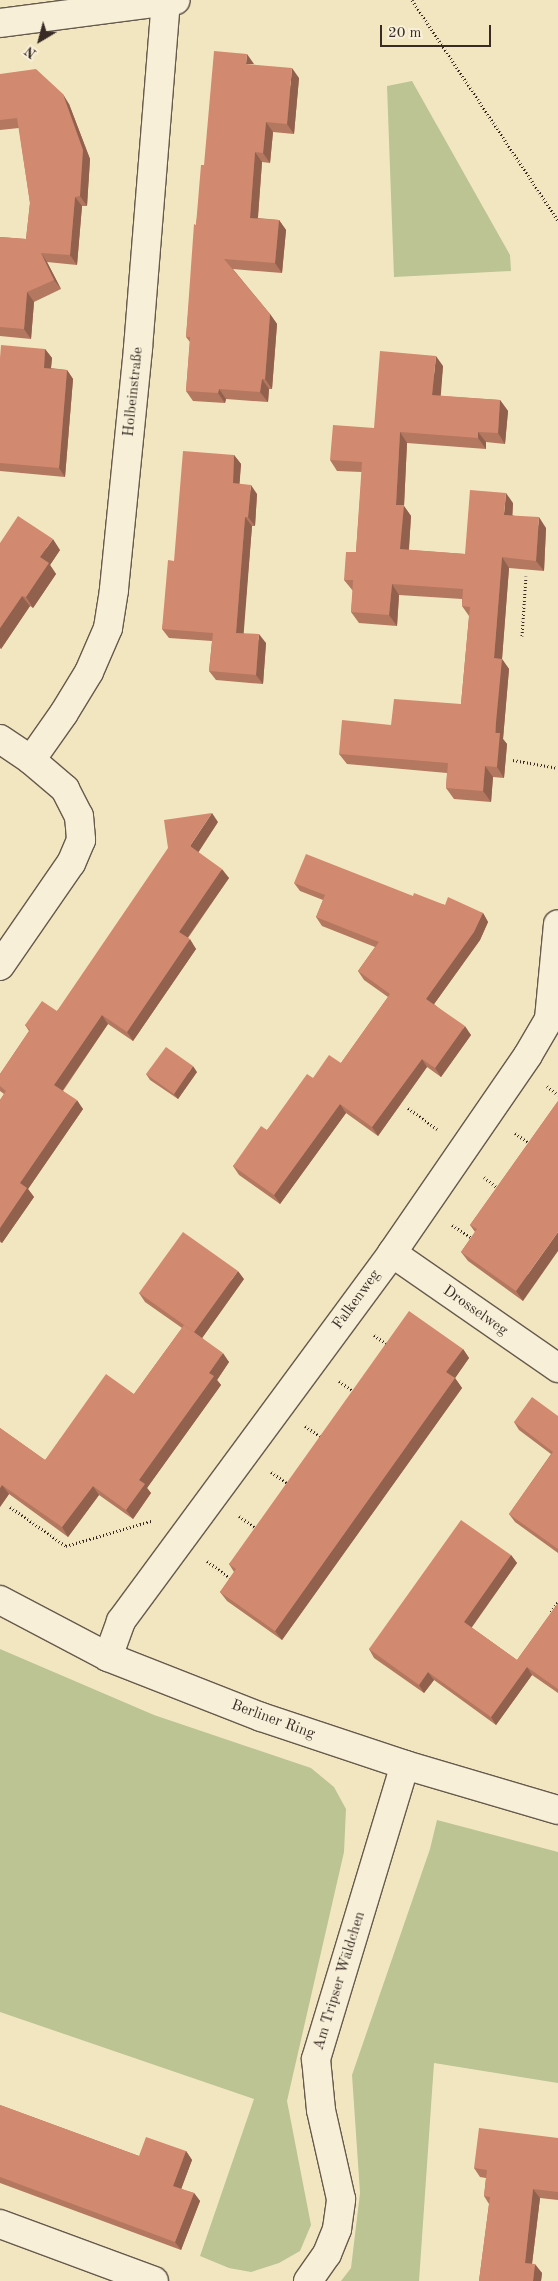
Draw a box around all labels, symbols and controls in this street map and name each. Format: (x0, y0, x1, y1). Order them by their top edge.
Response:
north arrow (15, 15, 65, 65)
scale bar (383, 15, 494, 47)
text: 20 m (388, 26, 422, 41)
text: N (22, 43, 39, 61)
street label: Holbeinstraße (120, 346, 148, 438)
street label: Falkenweg (329, 1267, 385, 1333)
street label: Drosselweg (439, 1282, 511, 1340)
street label: Berliner Ring (229, 1697, 317, 1743)
street label: Am Tripser Wäldchen (310, 1909, 370, 2053)

